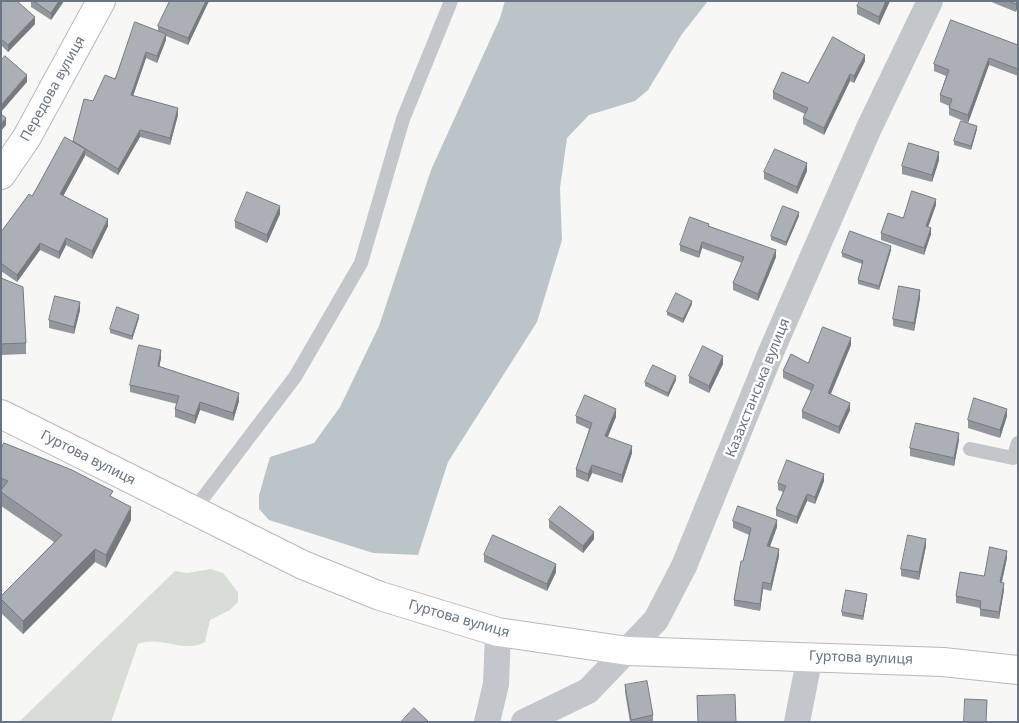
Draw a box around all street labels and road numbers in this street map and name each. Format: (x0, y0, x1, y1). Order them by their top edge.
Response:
street label: Передова вулиця (17, 33, 89, 145)
street label: Казахстанська вулиця (722, 316, 794, 460)
street label: Гуртова вулиця (38, 427, 138, 489)
street label: Гуртова вулиця (407, 597, 511, 641)
street label: Гуртова вулиця (809, 648, 913, 668)

